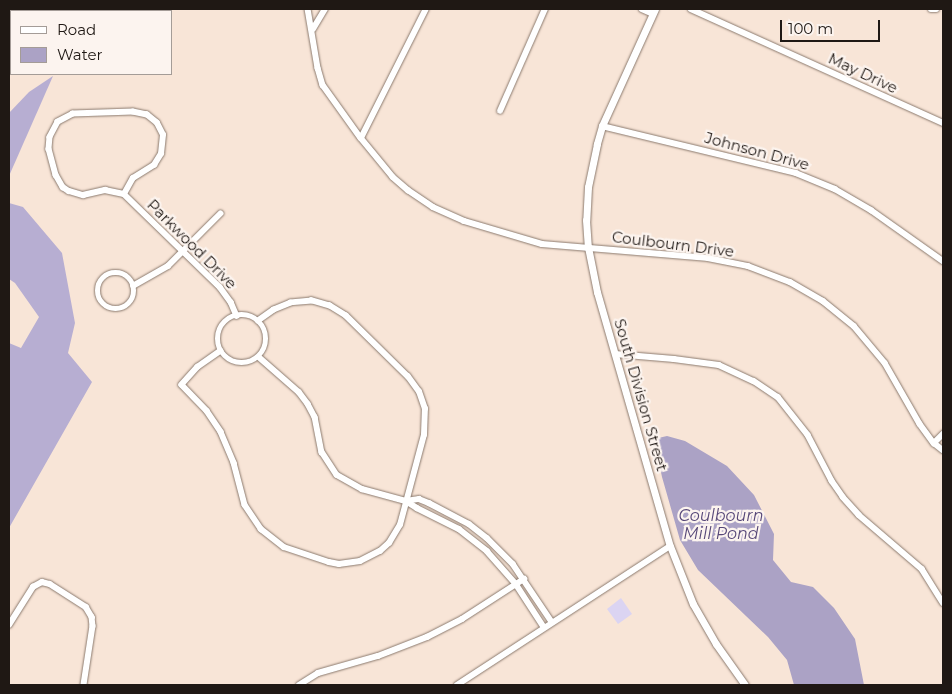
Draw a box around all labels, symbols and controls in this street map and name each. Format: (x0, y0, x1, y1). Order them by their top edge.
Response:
legend (10, 10, 172, 75)
scale bar (782, 10, 882, 42)
text: 100 m (788, 19, 833, 38)
text: Road (57, 20, 96, 39)
text: Water (57, 45, 103, 64)
street label: May Drive (826, 49, 900, 97)
street label: Johnson Drive (703, 128, 811, 174)
street label: Parkwood Drive (144, 196, 240, 292)
street label: Coulbourn Drive (611, 228, 735, 260)
street label: South Division Street (611, 317, 671, 473)
water label: Coulbourn Mill Pond (679, 506, 763, 544)

